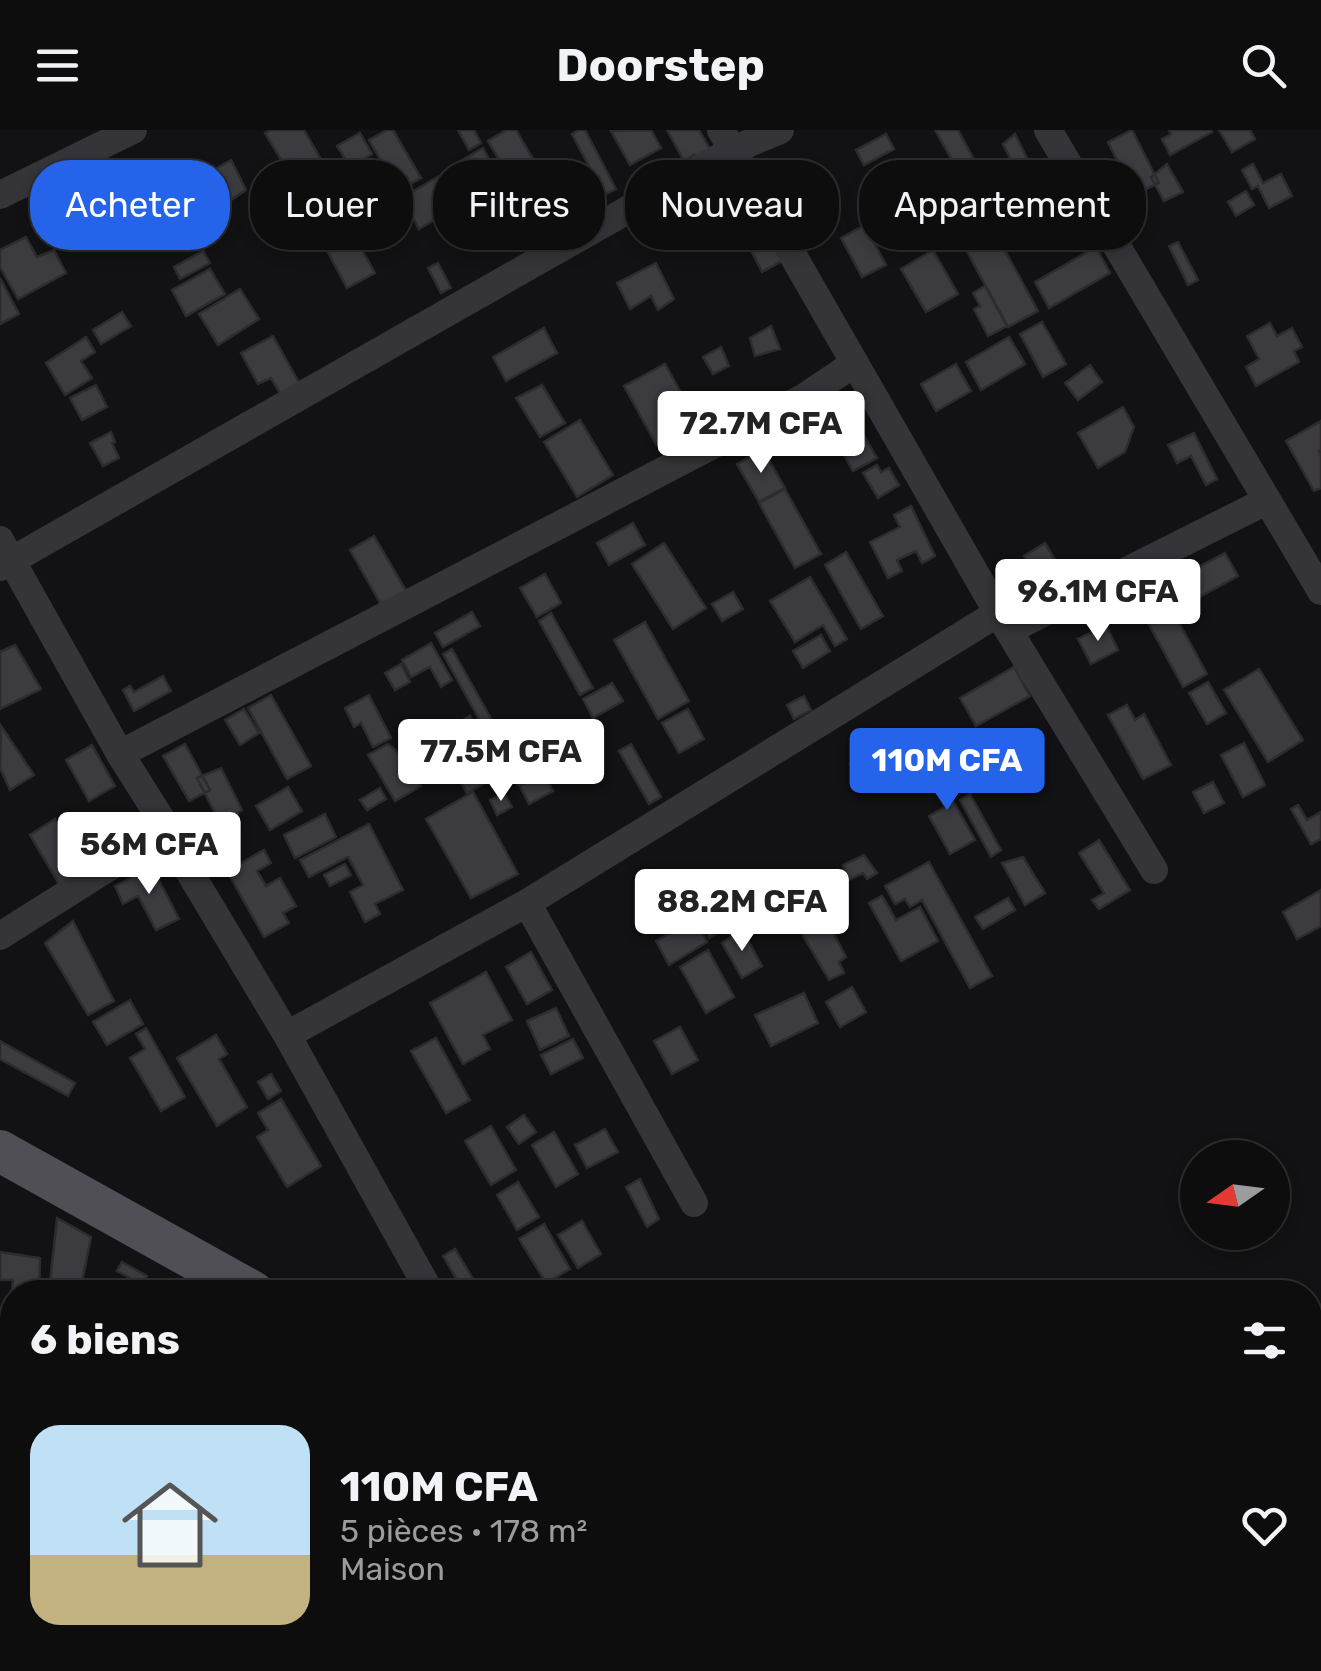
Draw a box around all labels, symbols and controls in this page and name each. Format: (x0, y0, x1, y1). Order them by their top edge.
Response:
icon: menu (30, 38, 85, 93)
icon: search (1236, 38, 1291, 93)
text: Doorstep (556, 39, 765, 92)
chip: Acheter (30, 160, 230, 250)
chip: Louer (250, 160, 413, 250)
chip: Filtres (433, 160, 605, 250)
chip: Nouveau (625, 160, 839, 250)
chip: Appartement (859, 160, 1146, 250)
pin: 72.7M CFA (647, 391, 875, 476)
text: 72.7M CFA (680, 404, 842, 442)
pin: 96.1M CFA (984, 559, 1212, 644)
text: 96.1M CFA (1017, 572, 1179, 610)
pin: 77.5M CFA (387, 719, 615, 804)
pin: 110M CFA (844, 728, 1050, 813)
text: 77.5M CFA (420, 732, 582, 770)
text: 110M CFA (872, 741, 1022, 779)
pin: 56M CFA (57, 812, 241, 897)
text: 56M CFA (80, 825, 218, 863)
pin: 88.2M CFA (628, 869, 856, 954)
text: 88.2M CFA (657, 882, 827, 920)
north arrow (1180, 1140, 1290, 1250)
map controls (1180, 1140, 1290, 1250)
icon: filters (1237, 1313, 1292, 1368)
text: 6 biens (30, 1315, 180, 1365)
text: 110M CFA (340, 1462, 538, 1512)
icon: home (110, 1465, 230, 1585)
icon: heart (1237, 1498, 1292, 1553)
text: 5 pièces · 178 m² (340, 1512, 587, 1550)
text: Maison (340, 1550, 445, 1588)

